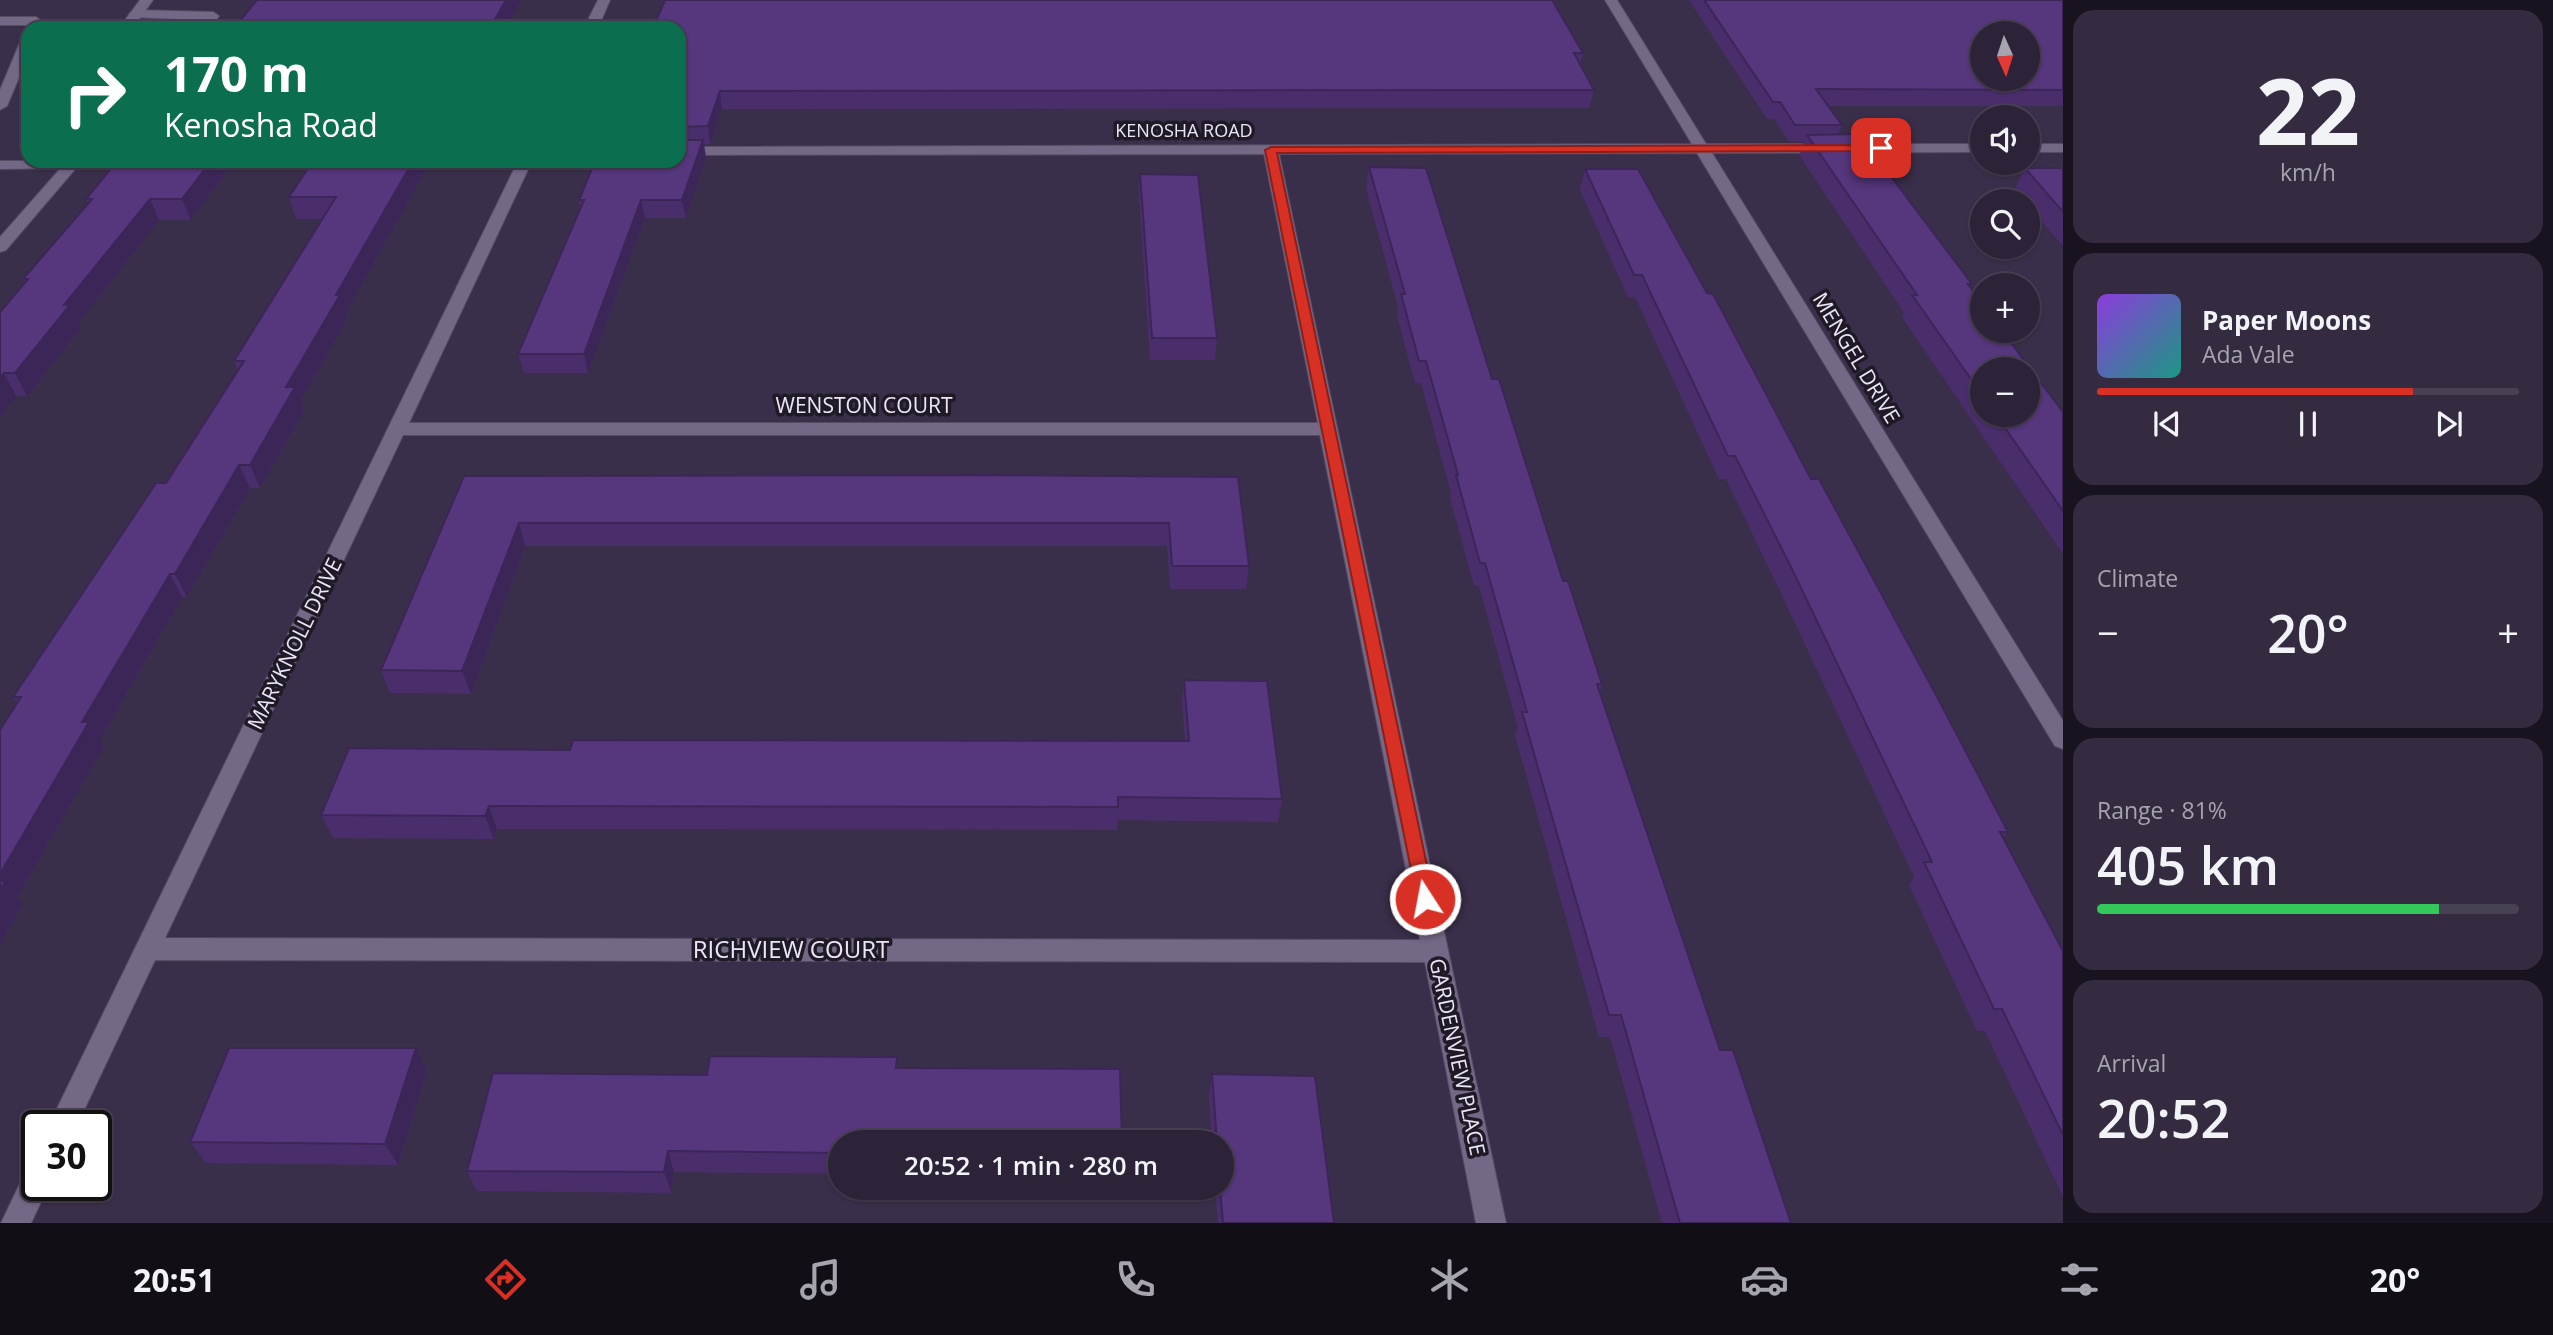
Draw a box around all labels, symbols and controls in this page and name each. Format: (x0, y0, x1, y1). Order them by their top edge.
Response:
north arrow (1970, 21, 2040, 91)
map controls (1970, 21, 2040, 427)
text: 170 m (164, 40, 309, 106)
text: 22 (2256, 48, 2360, 172)
icon: right (49, 49, 140, 140)
text: Kenosha Road (164, 103, 378, 146)
button: sound (1970, 105, 2040, 175)
street label: KENOSHA ROAD (1115, 118, 1253, 142)
pin (1851, 118, 1911, 178)
icon: arrive (1862, 129, 1900, 167)
text: km/h (2280, 156, 2336, 188)
button: search (1970, 189, 2040, 259)
button: + (1970, 273, 2040, 343)
street label: MENGEL DRIVE (1807, 287, 1907, 428)
text: Paper Moons (2202, 302, 2371, 338)
text: Ada Vale (2202, 338, 2295, 370)
button: − (1970, 357, 2040, 427)
street label: WENSTON COURT (776, 391, 953, 419)
icon: previous (2148, 405, 2186, 443)
icon: pause (2289, 405, 2327, 443)
icon: next (2430, 405, 2468, 443)
street label: MARYKNOLL DRIVE (240, 553, 348, 734)
text: Climate (2097, 562, 2178, 594)
text: 20° (2267, 597, 2349, 668)
text: − (2097, 606, 2119, 658)
text: + (2497, 606, 2519, 658)
text: Range · 81% (2097, 794, 2227, 826)
text: 405 km (2097, 829, 2279, 900)
position arrow (1388, 862, 1462, 936)
street label: RICHVIEW COURT (693, 932, 889, 965)
street label: GARDENVIEW PLACE (1423, 956, 1493, 1158)
text: Arrival (2097, 1047, 2166, 1079)
text: 20:52 (2097, 1082, 2230, 1153)
speed limit sign: 30 (21, 1110, 112, 1201)
text: 20:52 · 1 min · 280 m (904, 1147, 1158, 1183)
icon: directions (481, 1255, 530, 1304)
icon: music (796, 1255, 845, 1304)
icon: phone (1111, 1255, 1160, 1304)
icon: climate (1425, 1255, 1474, 1304)
icon: car (1740, 1255, 1789, 1304)
icon: filters (2055, 1255, 2104, 1304)
text: 20:51 (133, 1258, 215, 1301)
text: 20° (2370, 1258, 2420, 1301)

